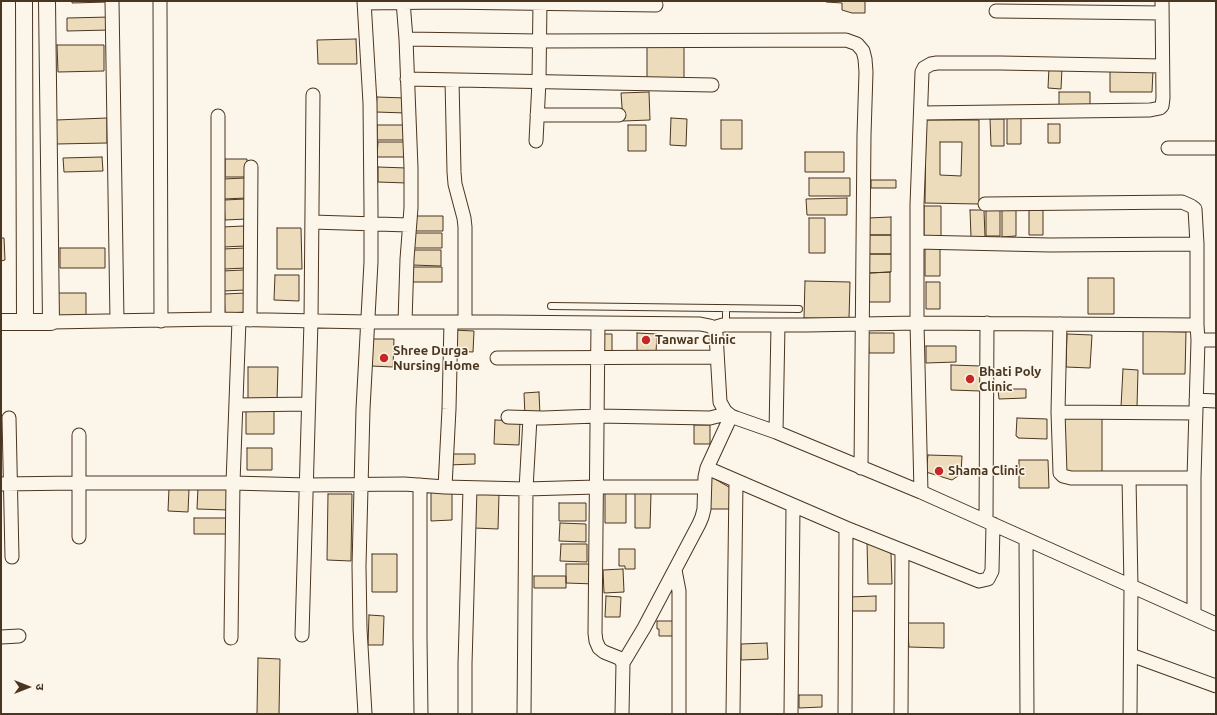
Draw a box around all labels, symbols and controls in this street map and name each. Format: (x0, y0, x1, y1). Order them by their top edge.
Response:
place label: Tanwar Clinic (655, 332, 736, 348)
marker: Tanwar Clinic (640, 334, 652, 346)
place label: Shree Durga Nursing Home (393, 343, 480, 374)
marker: Shree Durga Nursing Home (378, 352, 390, 364)
place label: Bhati Poly Clinic (979, 364, 1041, 395)
marker: Bhati Poly Clinic (964, 373, 976, 385)
place label: Shama Clinic (948, 463, 1025, 479)
marker: Shama Clinic (933, 465, 945, 477)
north arrow (8, 667, 48, 707)
text: उ (34, 684, 46, 690)

